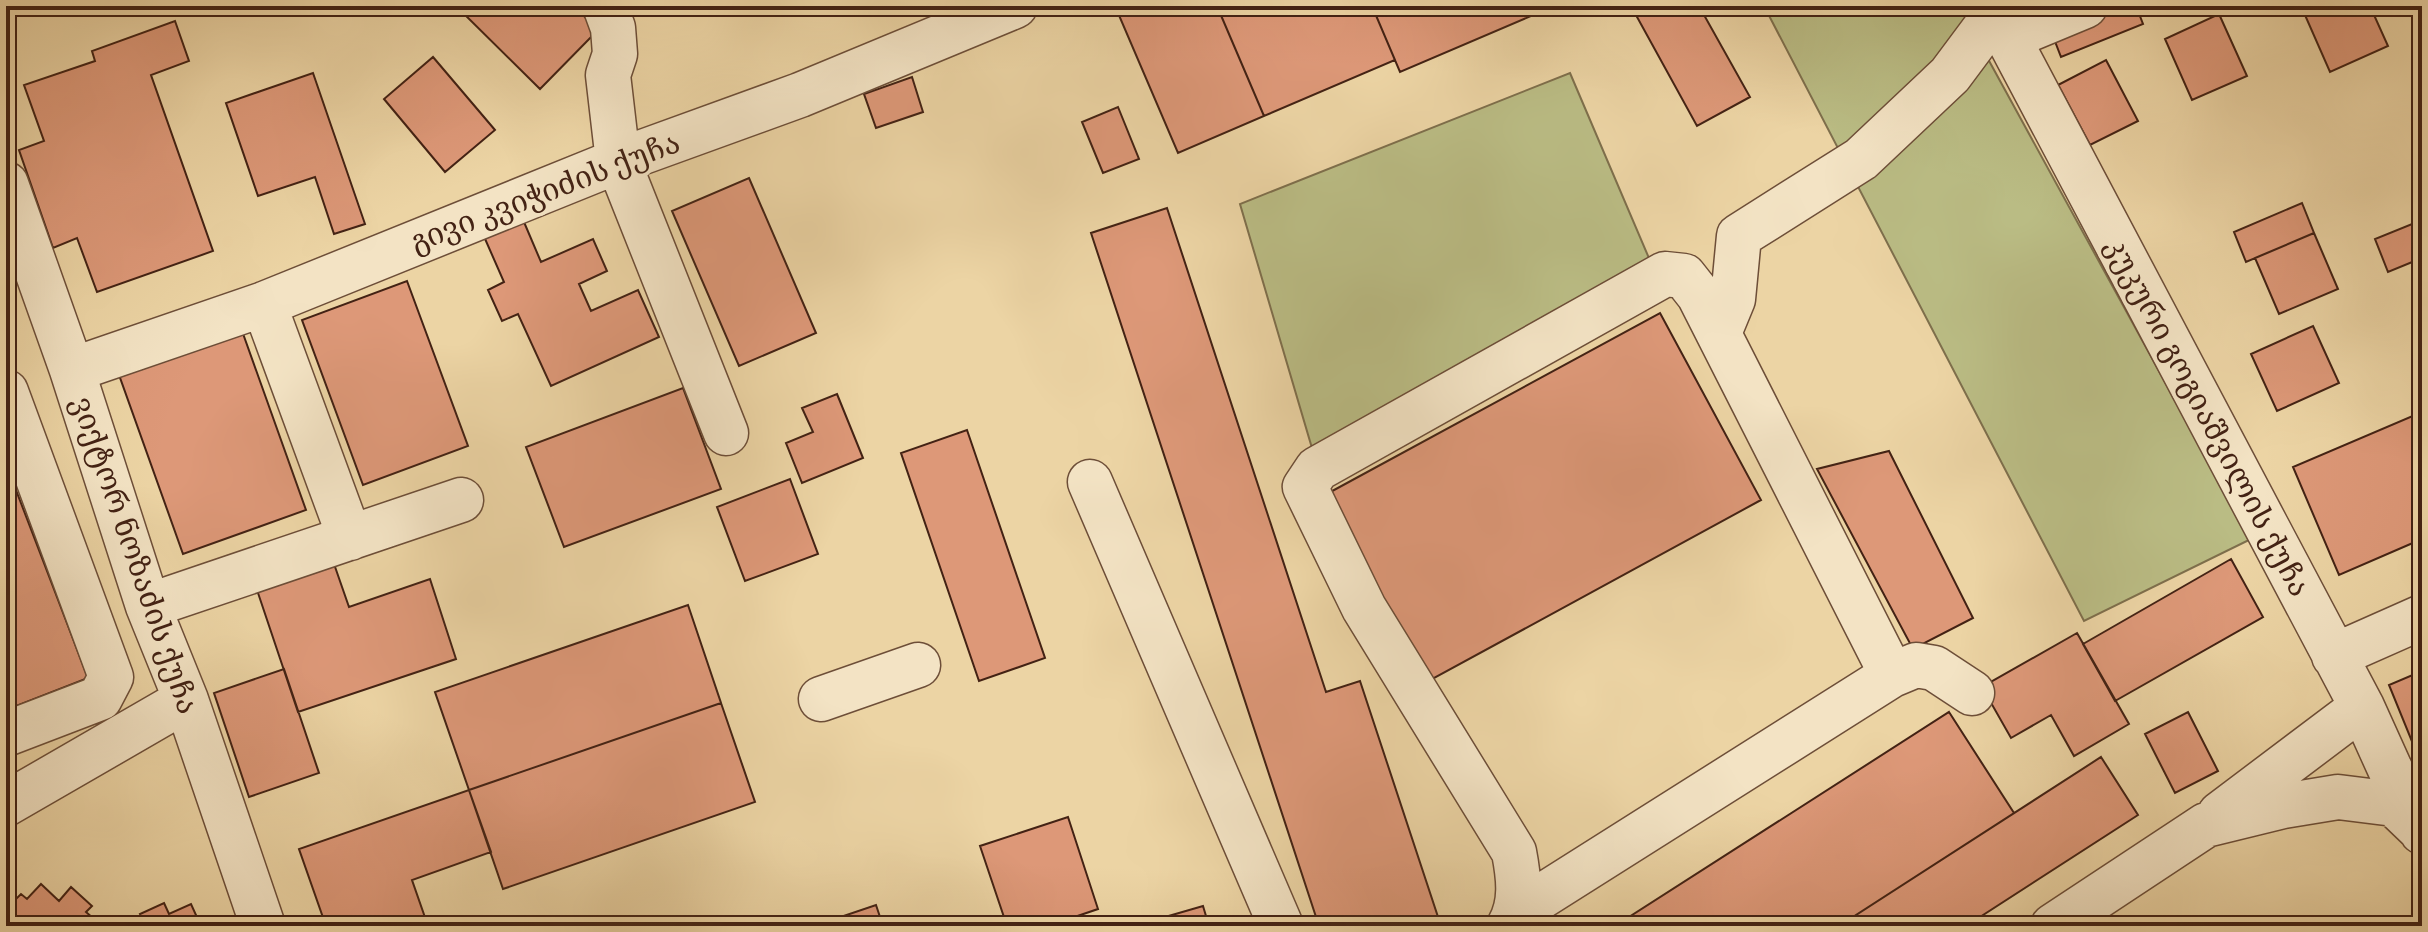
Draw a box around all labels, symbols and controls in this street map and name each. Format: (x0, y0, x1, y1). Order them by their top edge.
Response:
street label: გივი კვიჭიძის ქუჩა (405, 125, 686, 262)
street label: კუკური გოგიაშვილის ქუჩა (2096, 232, 2317, 604)
street label: ვიქტორ ნოზაძის ქუჩა (62, 392, 205, 719)

